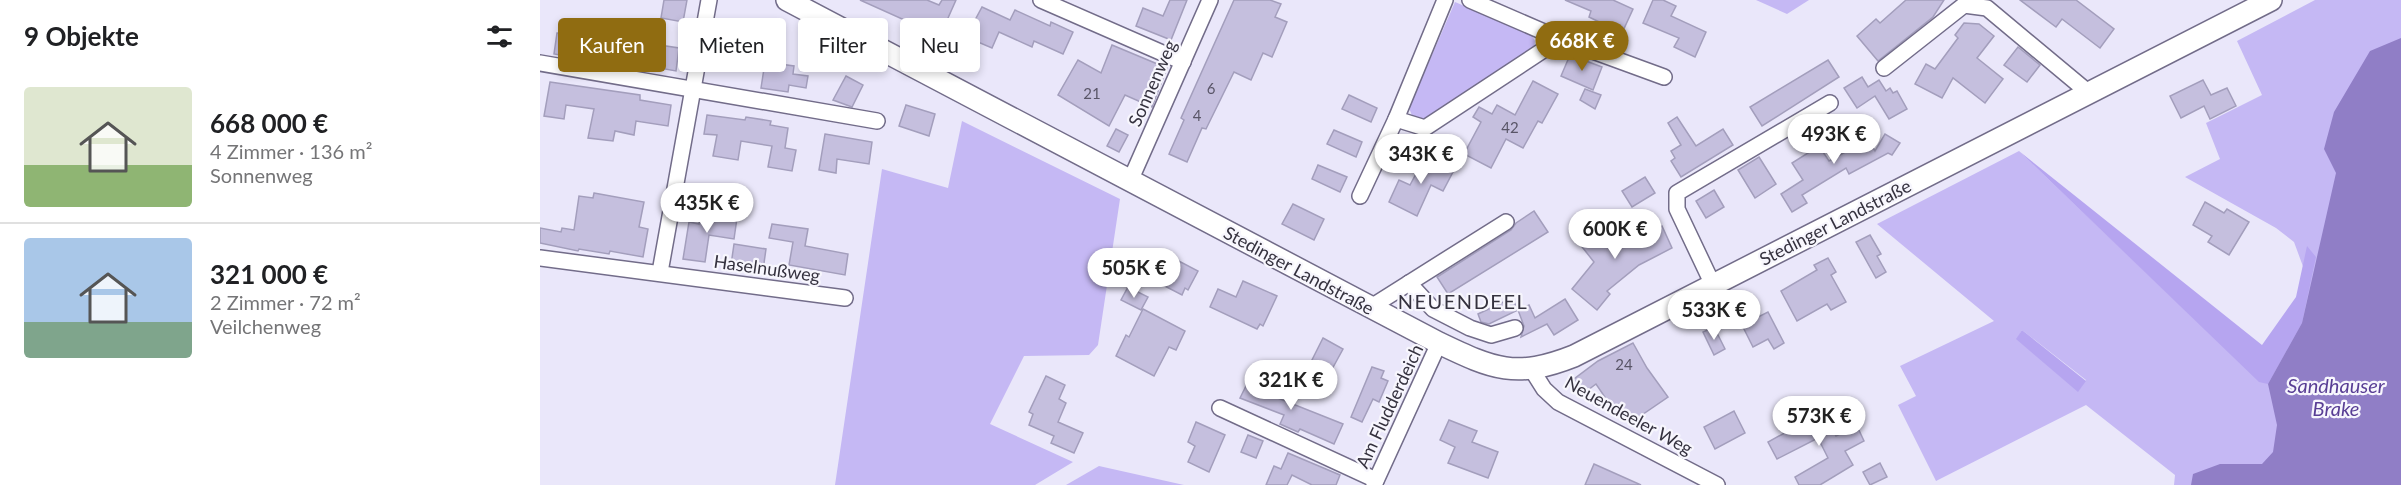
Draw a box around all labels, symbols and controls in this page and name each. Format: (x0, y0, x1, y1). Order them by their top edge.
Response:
chip: Kaufen (558, 18, 666, 72)
chip: Mieten (678, 18, 786, 72)
chip: Filter (798, 18, 888, 72)
chip: Neu (900, 18, 980, 72)
text: 9 Objekte (24, 20, 139, 52)
icon: filters (483, 20, 516, 53)
pin: 668K € (1533, 21, 1631, 72)
text: 668K € (1550, 28, 1614, 52)
street label: Sonnenweg (1123, 36, 1181, 130)
house number: 6 (1207, 79, 1216, 97)
house number: 21 (1083, 84, 1101, 102)
house number: 4 (1193, 106, 1202, 124)
text: 668 000 € (210, 107, 328, 139)
icon: home (72, 111, 144, 183)
pin: 493K € (1785, 114, 1883, 165)
house number: 42 (1501, 118, 1519, 136)
text: 493K € (1802, 121, 1866, 145)
pin: 343K € (1372, 134, 1470, 185)
text: 4 Zimmer · 136 m² (210, 139, 372, 163)
text: 343K € (1389, 141, 1453, 165)
text: Sonnenweg (210, 163, 313, 187)
street label: Stedinger Landstraße (1756, 174, 1914, 270)
pin: 435K € (658, 183, 756, 234)
text: 435K € (675, 190, 739, 214)
pin: 600K € (1566, 209, 1664, 260)
text: 600K € (1583, 216, 1647, 240)
street label: Stedinger Landstraße (1220, 221, 1378, 319)
pin: 505K € (1085, 248, 1183, 299)
street label: Haselnußweg (712, 250, 822, 286)
text: 505K € (1102, 255, 1166, 279)
text: 321 000 € (210, 258, 328, 290)
icon: home (72, 262, 144, 334)
district label: NEUENDEEL (1398, 289, 1528, 313)
text: 2 Zimmer · 72 m² (210, 290, 361, 314)
pin: 533K € (1665, 290, 1763, 341)
text: 533K € (1682, 297, 1746, 321)
text: Veilchenweg (210, 314, 321, 338)
street label: Am Fludderdeich (1351, 341, 1427, 471)
house number: 24 (1615, 355, 1633, 373)
pin: 321K € (1242, 360, 1340, 411)
text: 321K € (1259, 367, 1323, 391)
street label: Neuendeeler Weg (1561, 371, 1697, 459)
water label: Sandhauser Brake (2287, 373, 2386, 420)
pin: 573K € (1770, 396, 1868, 447)
text: 573K € (1787, 403, 1851, 427)

